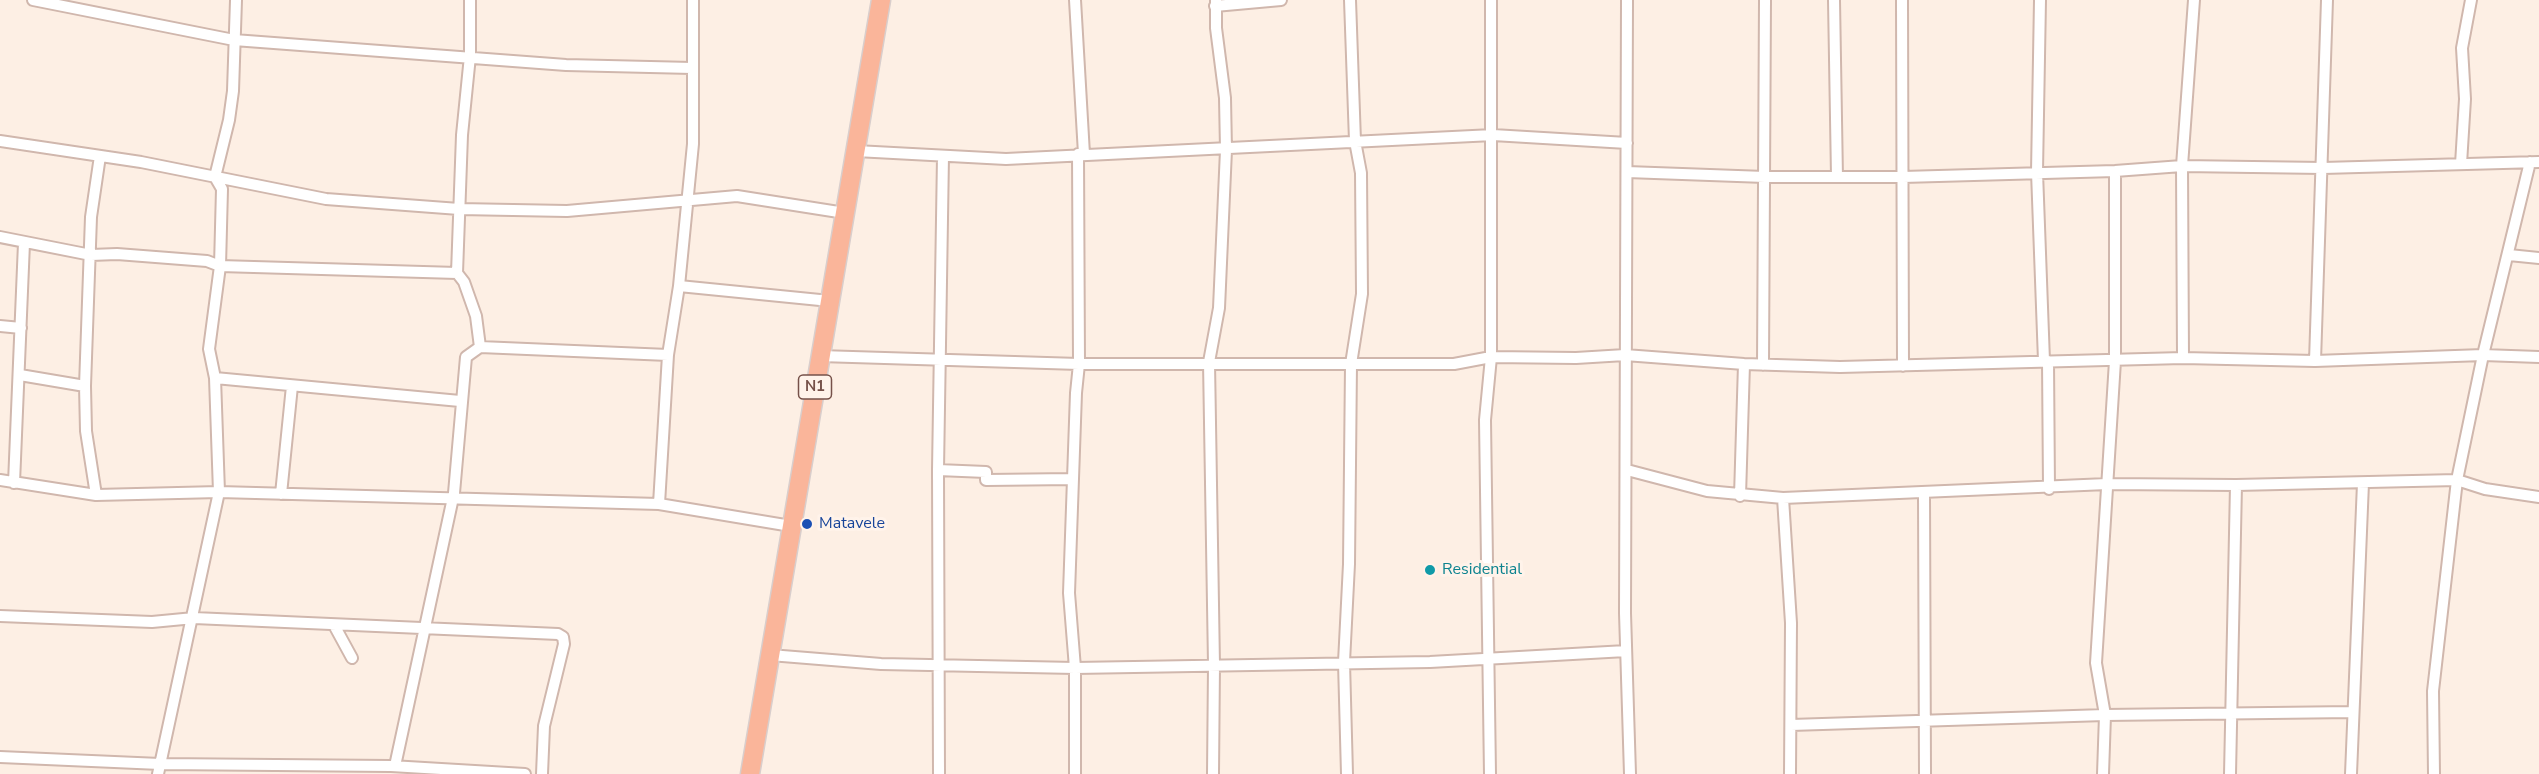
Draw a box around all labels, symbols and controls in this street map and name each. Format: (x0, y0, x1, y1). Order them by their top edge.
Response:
road number: N1 (798, 375, 832, 399)
place label: Matavele (819, 514, 885, 534)
marker: Matavele (800, 517, 814, 531)
place label: Residential (1442, 560, 1522, 580)
marker: Residential (1423, 563, 1437, 577)

